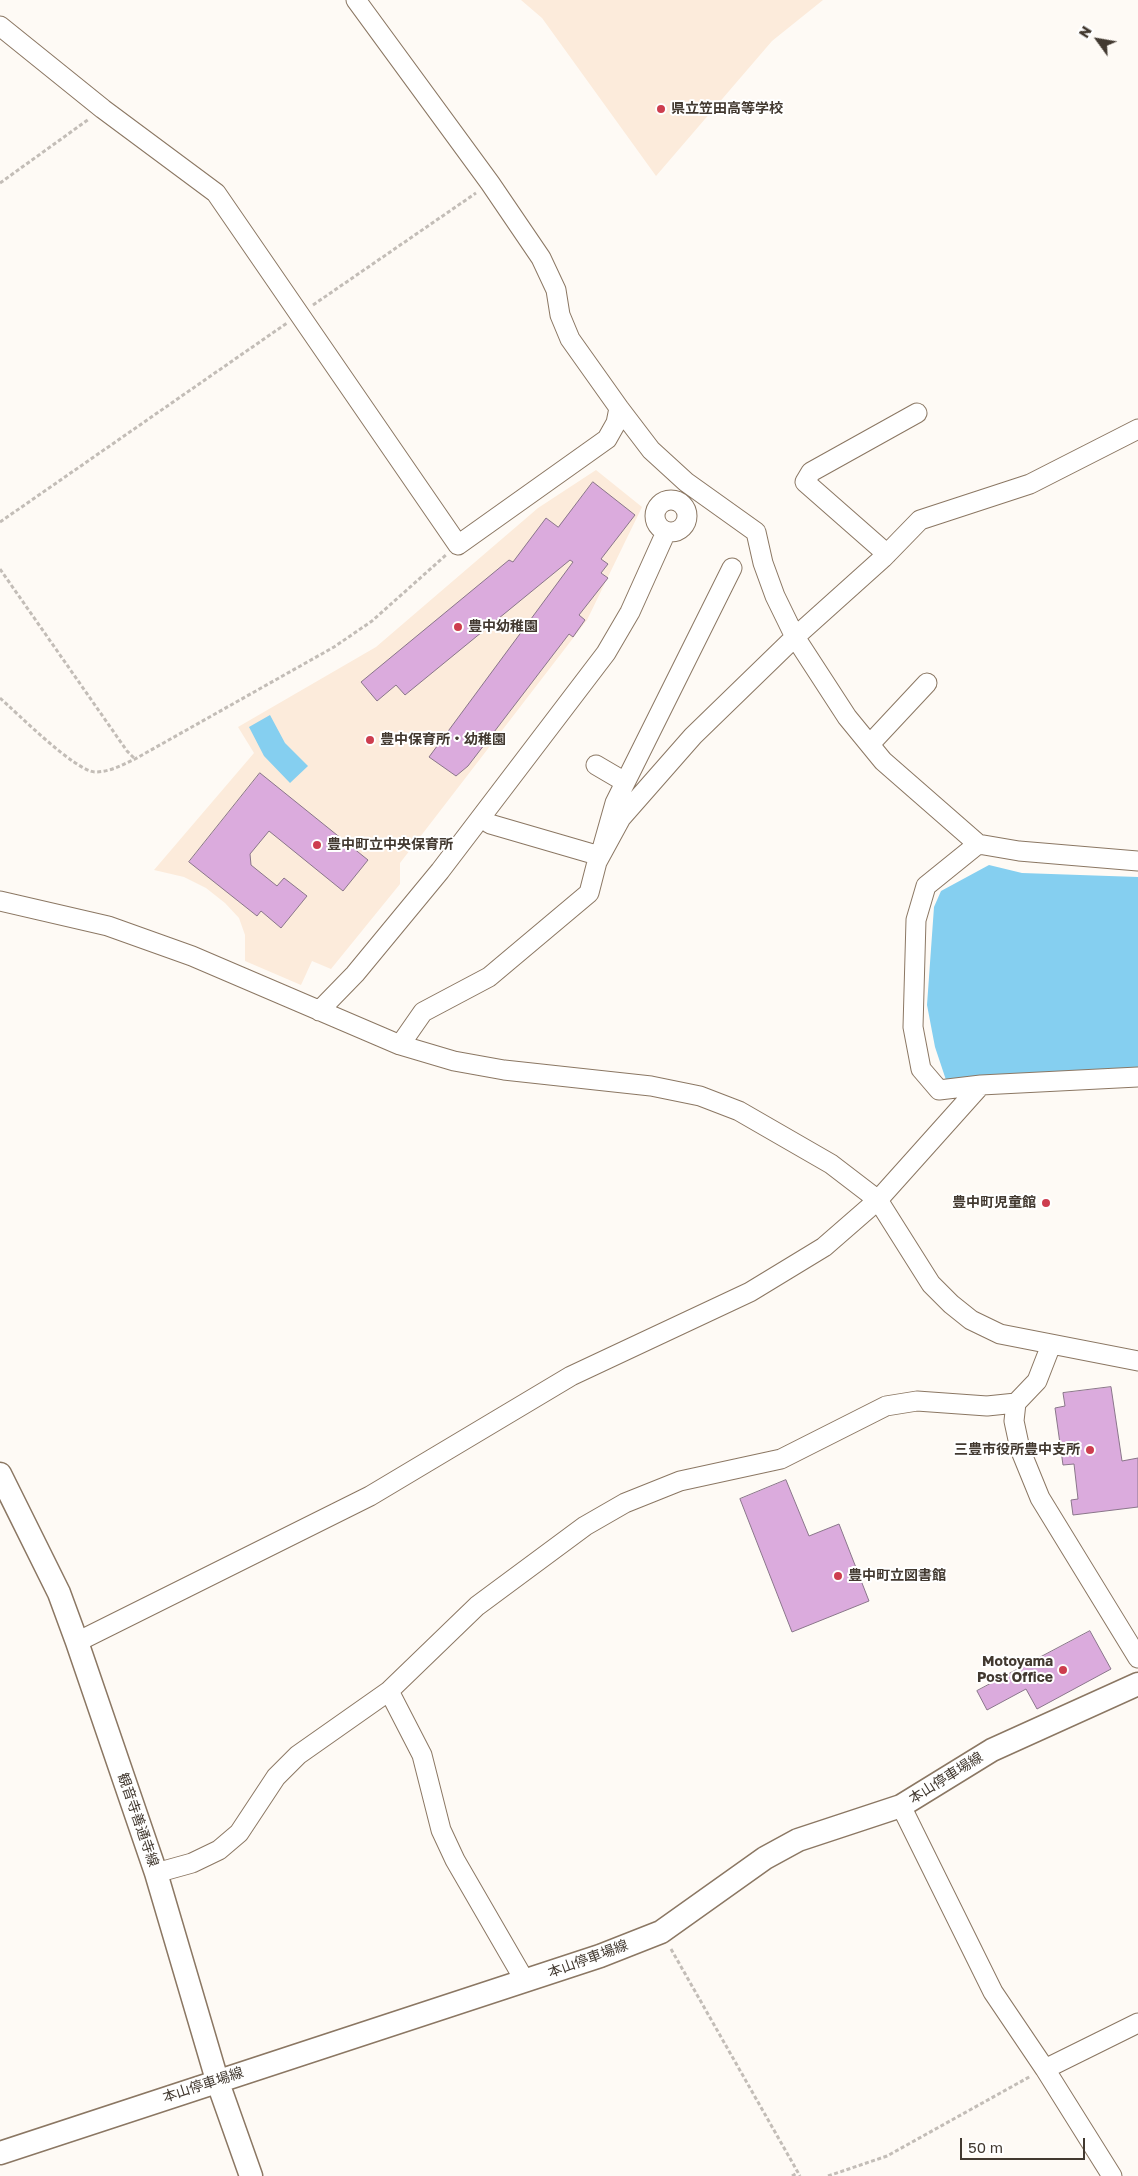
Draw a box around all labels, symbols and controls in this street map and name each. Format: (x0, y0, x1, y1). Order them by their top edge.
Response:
north arrow (1073, 15, 1123, 65)
text: N (1075, 23, 1095, 41)
place label: 県立笠田高等学校 (671, 101, 783, 117)
marker: 県立笠田高等学校 (655, 103, 667, 115)
place label: 豊中幼稚園 (468, 619, 538, 635)
marker: 豊中幼稚園 (452, 621, 464, 633)
place label: 豊中保育所・幼稚園 (380, 732, 506, 748)
marker: 豊中保育所・幼稚園 (364, 734, 376, 746)
place label: 豊中町立中央保育所 (327, 837, 453, 853)
marker: 豊中町立中央保育所 (311, 839, 323, 851)
place label: 豊中町児童館 (952, 1195, 1036, 1211)
marker: 豊中町児童館 (1040, 1197, 1052, 1209)
place label: 三豊市役所豊中支所 (954, 1442, 1080, 1458)
marker: 三豊市役所豊中支所 (1084, 1444, 1096, 1456)
place label: 豊中町立図書館 (848, 1568, 946, 1584)
marker: 豊中町立図書館 (832, 1570, 844, 1582)
place label: Motoyama Post Office (977, 1654, 1053, 1686)
marker: Motoyama Post Office (1057, 1664, 1069, 1676)
street label: 本山停車場線 (906, 1749, 986, 1807)
street label: 観音寺善通寺線 (114, 1771, 162, 1869)
street label: 本山停車場線 (546, 1937, 630, 1981)
street label: 本山停車場線 (160, 2064, 246, 2106)
scale bar (963, 2128, 1088, 2160)
text: 50 m (968, 2138, 1003, 2156)

